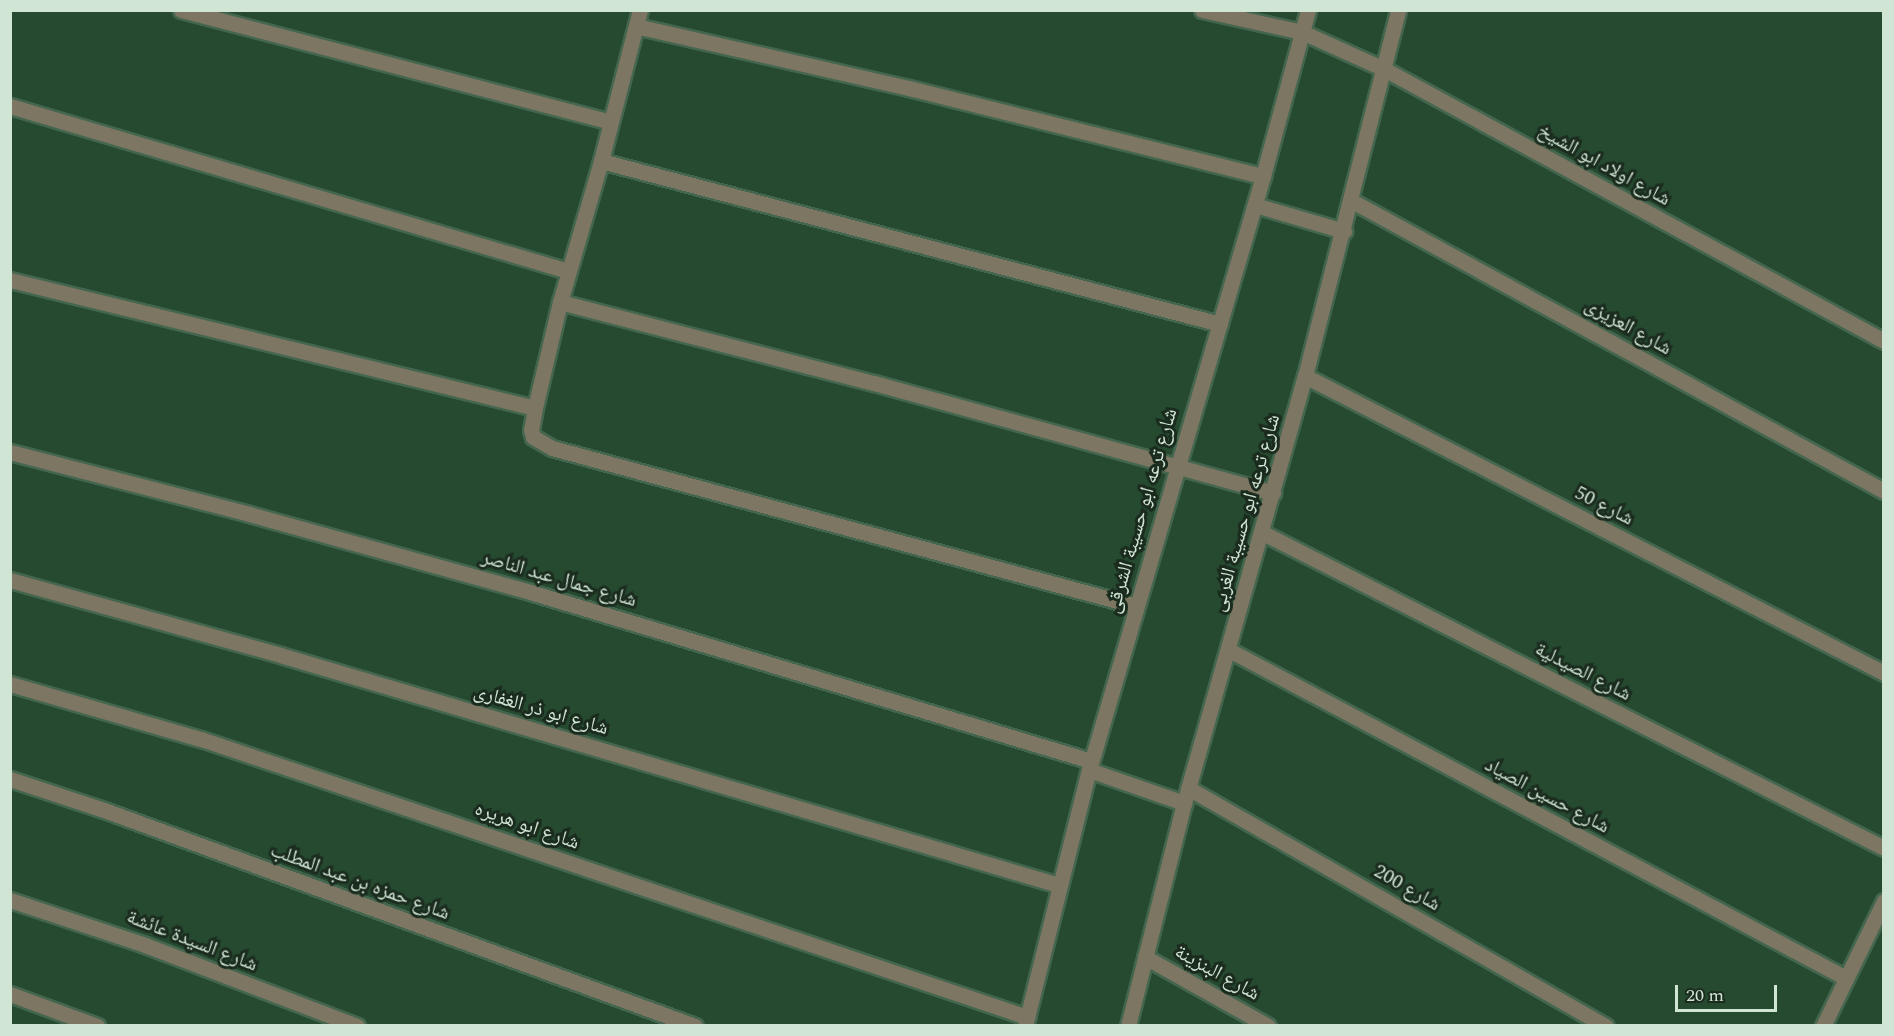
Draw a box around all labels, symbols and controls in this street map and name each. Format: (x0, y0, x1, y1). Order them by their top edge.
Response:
street label: شارع اولاد ابو الشيخ (1533, 119, 1675, 211)
street label: شارع العزيزى (1580, 293, 1676, 361)
street label: شارع ترعه ابو حسيبة الشرقى (1101, 406, 1183, 616)
street label: شارع ترعه ابو حسيبة الغربى (1206, 411, 1286, 615)
street label: شارع 50 (1570, 481, 1638, 531)
street label: شارع جمال عبد الناصر (479, 545, 639, 613)
street label: شارع الصيدلية (1531, 638, 1635, 706)
street label: شارع ابو ذر الغفارى (471, 679, 611, 741)
street label: شارع حسين الصياد (1480, 753, 1614, 839)
street label: شارع ابو هريره (472, 797, 582, 855)
street label: شارع حمزه بن عبد المطلب (267, 838, 453, 926)
street label: شارع 200 (1369, 859, 1445, 917)
street label: شارع السيدة عائشة (123, 905, 261, 977)
street label: شارع البنزينة (1170, 940, 1264, 1006)
scale bar (1678, 973, 1780, 1011)
text: 20 m (1686, 982, 1724, 1009)

